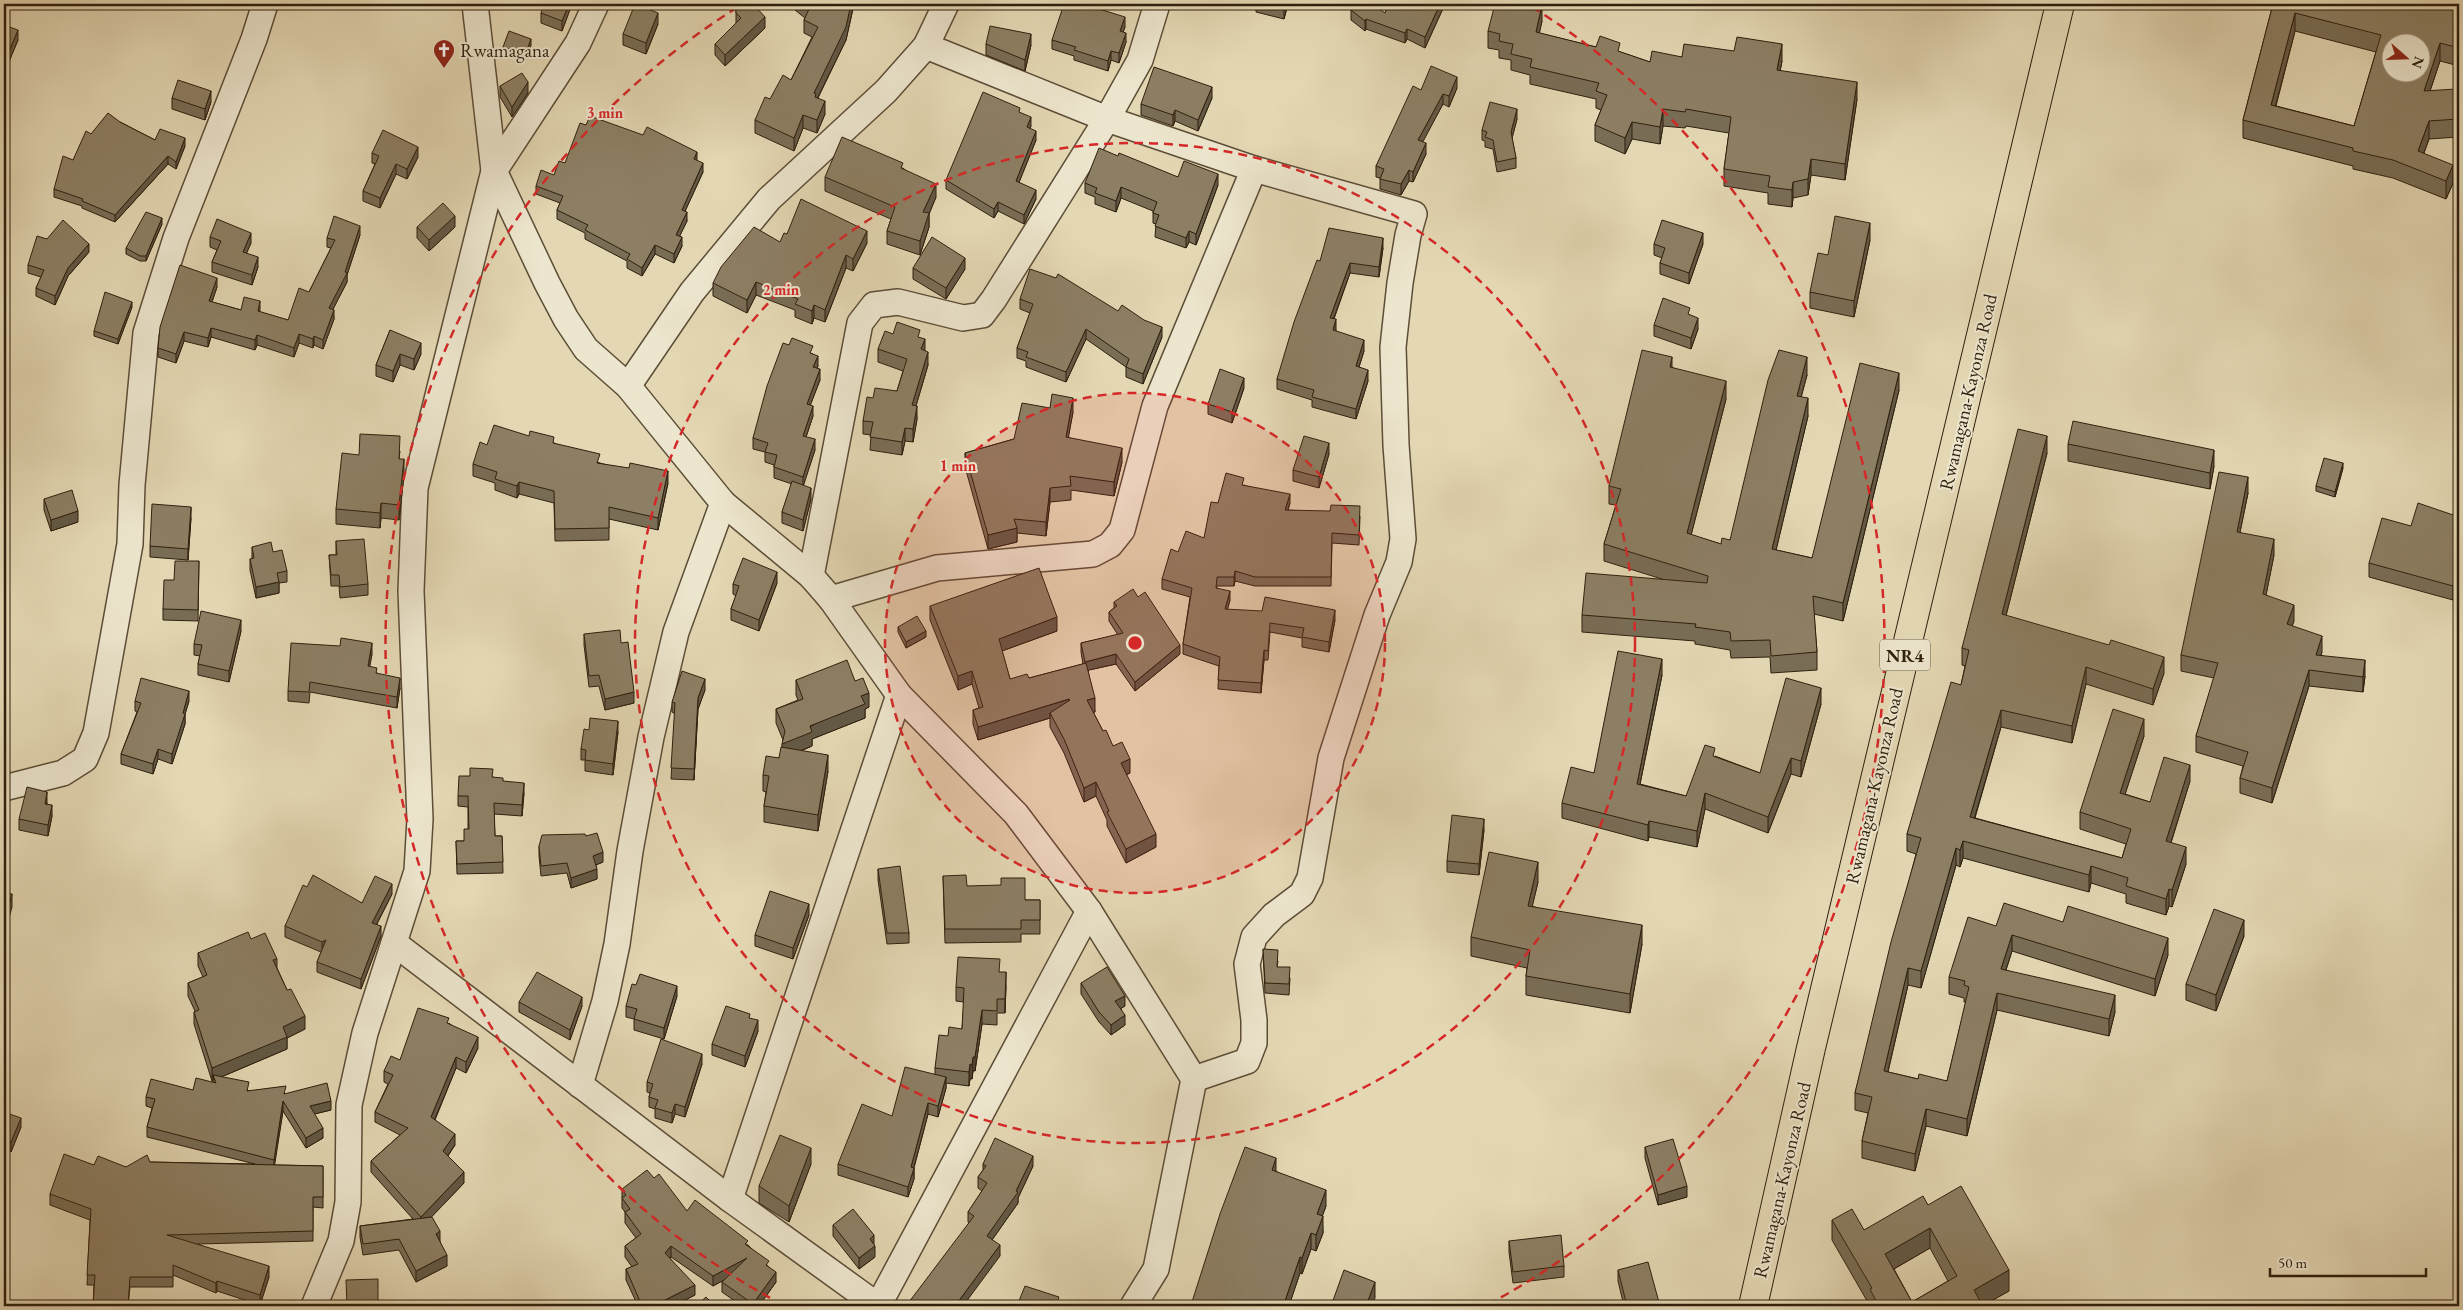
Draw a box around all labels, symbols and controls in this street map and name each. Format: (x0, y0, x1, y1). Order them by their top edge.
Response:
north arrow (2380, 32, 2430, 82)
church icon: Rwamagana (432, 38, 456, 69)
place label: Rwamagana (460, 38, 550, 63)
text: N (2408, 54, 2429, 71)
text: 3 min (587, 103, 624, 122)
text: 2 min (763, 280, 800, 299)
street label: Rwamagana-Kayonza Road (1933, 291, 2003, 493)
text: 1 min (940, 456, 977, 475)
centre of rings (1126, 634, 1144, 652)
road number: NR4 (1880, 640, 1930, 670)
street label: Rwamagana-Kayonza Road (1839, 685, 1909, 887)
street label: Rwamagana-Kayonza Road (1747, 1079, 1817, 1281)
scale bar (2270, 1245, 2427, 1277)
text: 50 m (2278, 1253, 2307, 1272)

